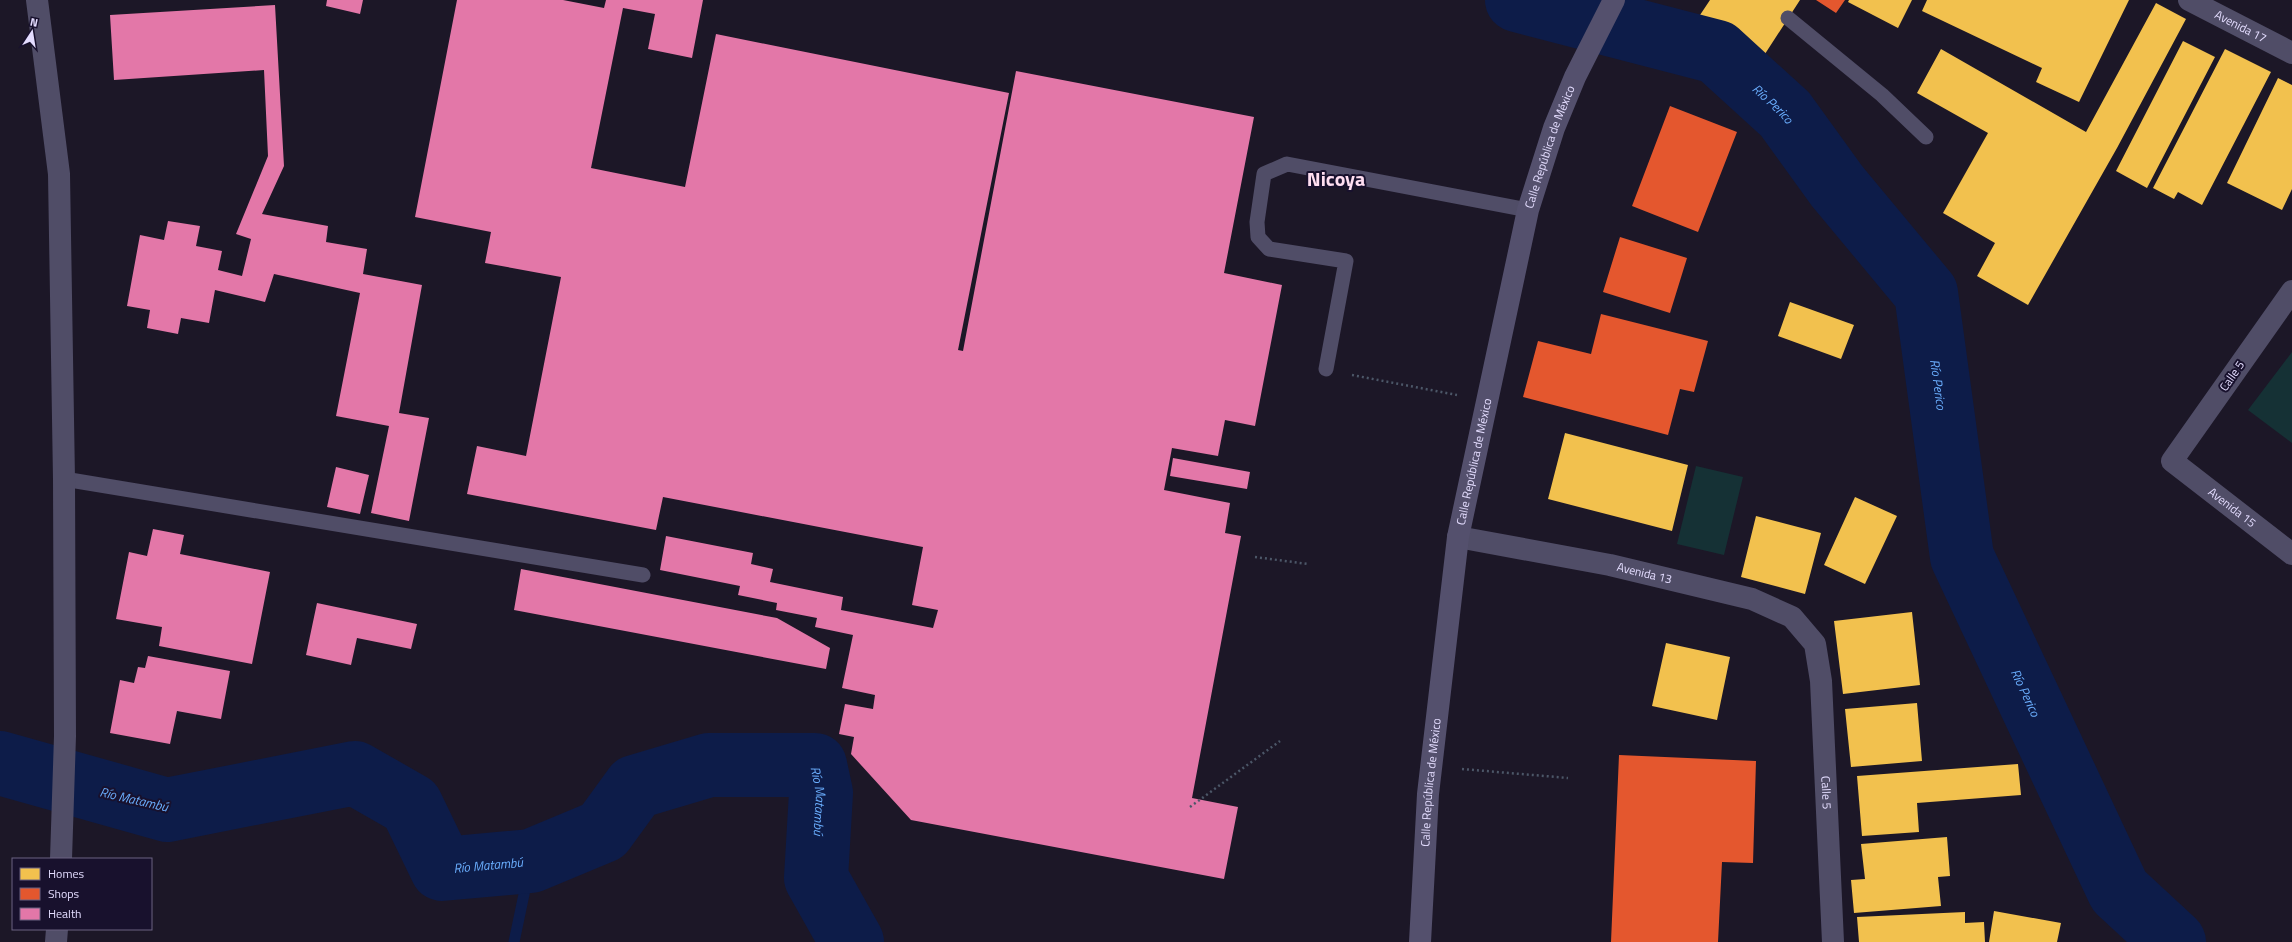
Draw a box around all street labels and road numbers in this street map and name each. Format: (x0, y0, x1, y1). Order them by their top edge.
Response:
street label: Avenida 17 (2211, 5, 2270, 47)
street label: Calle República de México (1519, 82, 1580, 211)
street label: Calle 5 (2214, 356, 2249, 395)
street label: Calle República de México (1451, 396, 1496, 527)
street label: Avenida 15 (2204, 482, 2261, 532)
street label: Avenida 13 (1615, 557, 1674, 589)
street label: Calle República de México (1415, 717, 1446, 847)
street label: Calle 5 (1816, 775, 1837, 810)

